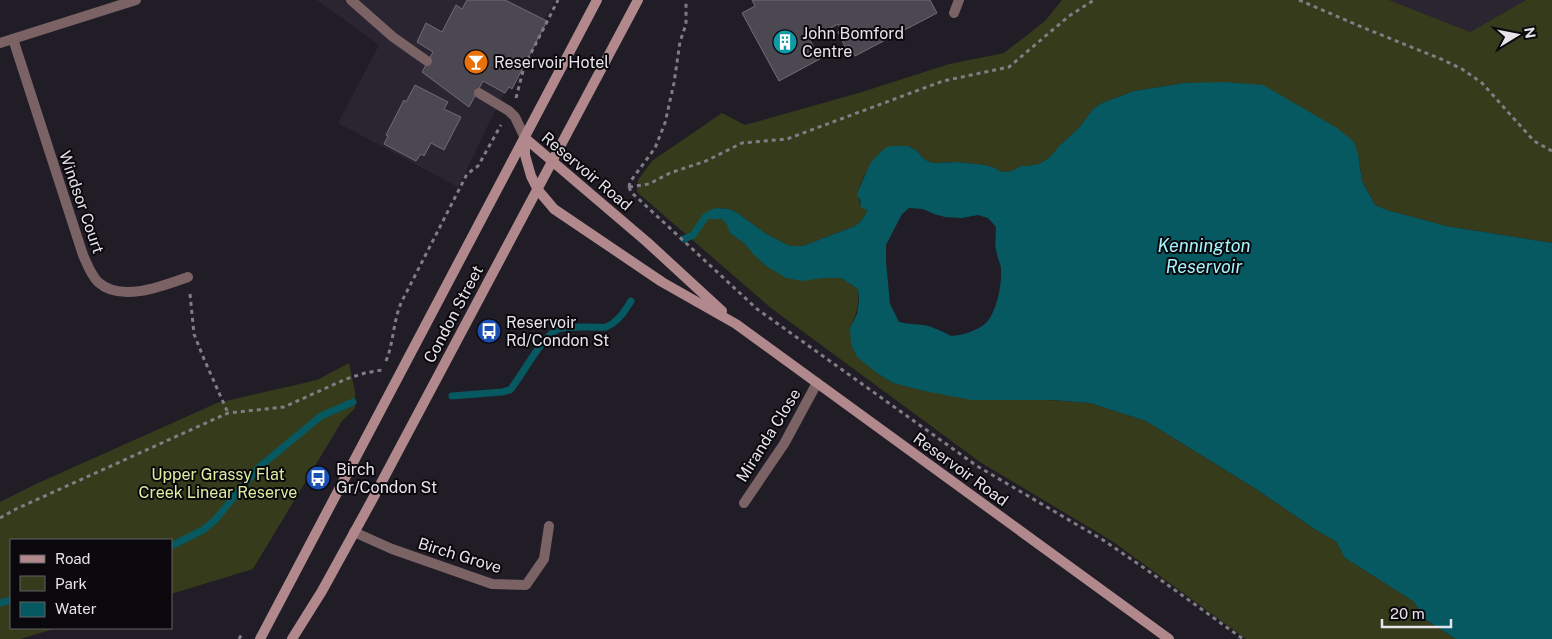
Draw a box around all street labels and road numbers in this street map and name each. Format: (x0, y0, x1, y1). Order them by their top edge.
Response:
street label: Reservoir Road (538, 128, 636, 215)
street label: Windsor Court (55, 148, 108, 256)
street label: Condon Street (420, 262, 487, 366)
street label: Miranda Close (732, 385, 805, 485)
street label: Reservoir Road (910, 429, 1012, 510)
street label: Birch Grove (416, 534, 504, 577)

